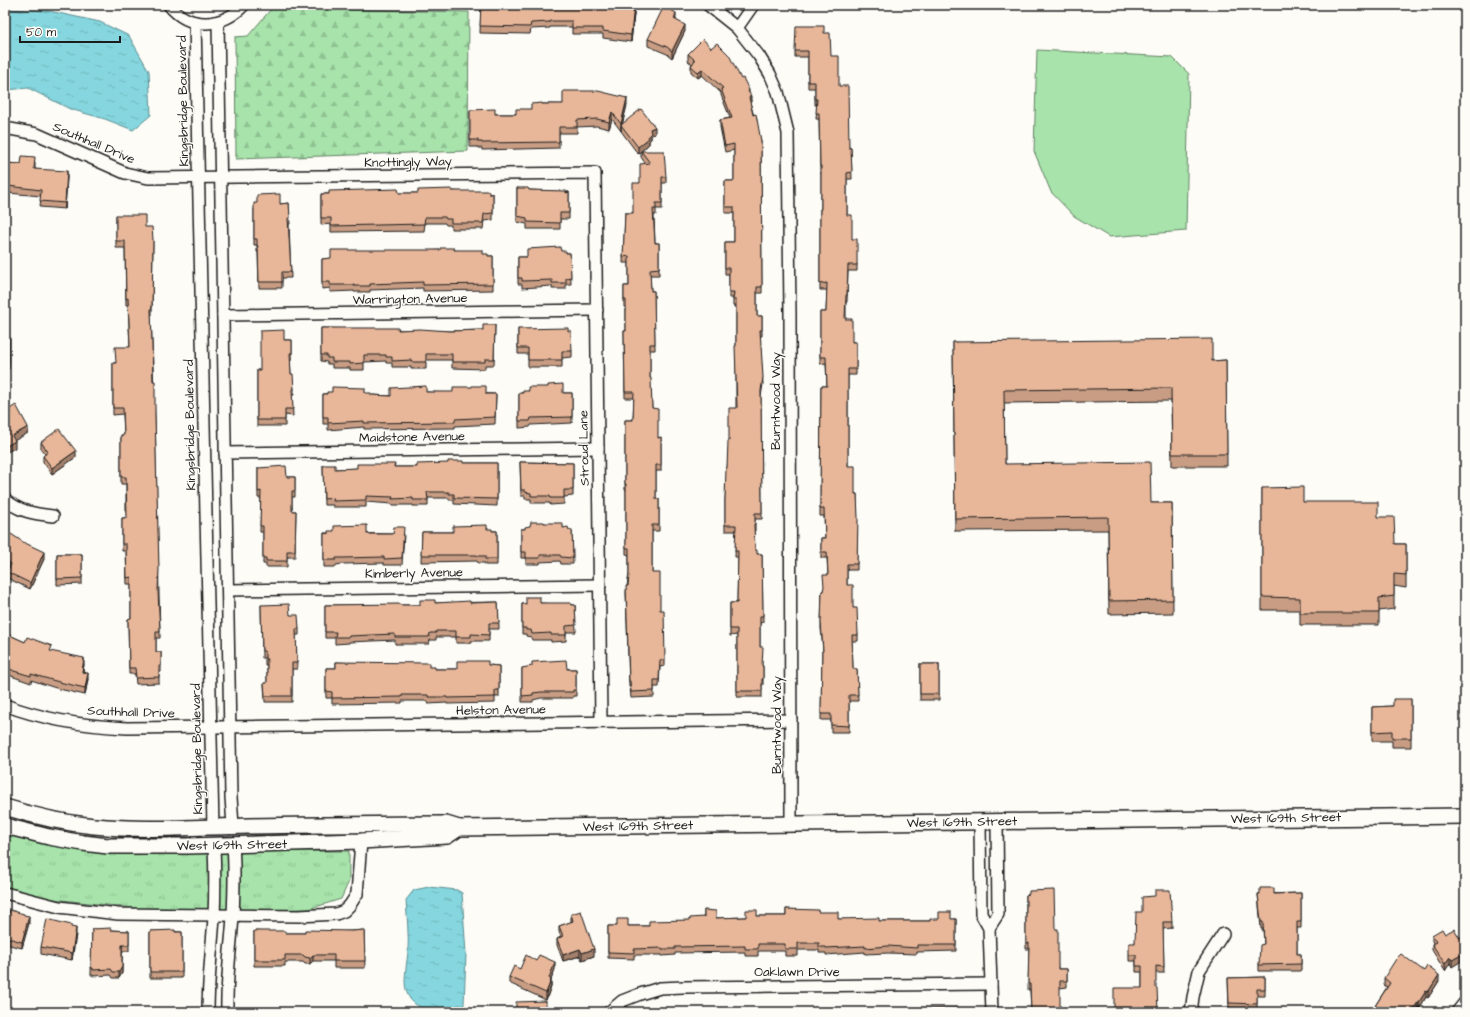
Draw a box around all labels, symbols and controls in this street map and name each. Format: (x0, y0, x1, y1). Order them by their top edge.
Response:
scale bar (20, 18, 120, 44)
text: 50 m (26, 24, 57, 41)
street label: Kingsbridge Boulevard (173, 35, 194, 167)
street label: Southhall Drive (50, 118, 138, 168)
street label: Knottingly Way (364, 152, 452, 173)
street label: Warrington Avenue (352, 289, 468, 310)
street label: Burntwood Way (767, 352, 786, 450)
street label: Kingsbridge Boulevard (180, 359, 201, 491)
street label: Stroud Lane (574, 410, 594, 486)
street label: Maidstone Avenue (359, 427, 465, 447)
street label: Kimberly Avenue (365, 563, 463, 584)
street label: Burntwood Way (768, 676, 787, 774)
street label: Kingsbridge Boulevard (187, 683, 208, 815)
street label: Helston Avenue (456, 700, 546, 720)
street label: Southhall Drive (87, 701, 175, 723)
street label: West 169th Street (1231, 808, 1342, 828)
street label: West 169th Street (907, 812, 1018, 832)
street label: West 169th Street (583, 816, 694, 836)
street label: West 169th Street (177, 835, 288, 855)
street label: Oaklawn Drive (754, 963, 840, 981)

